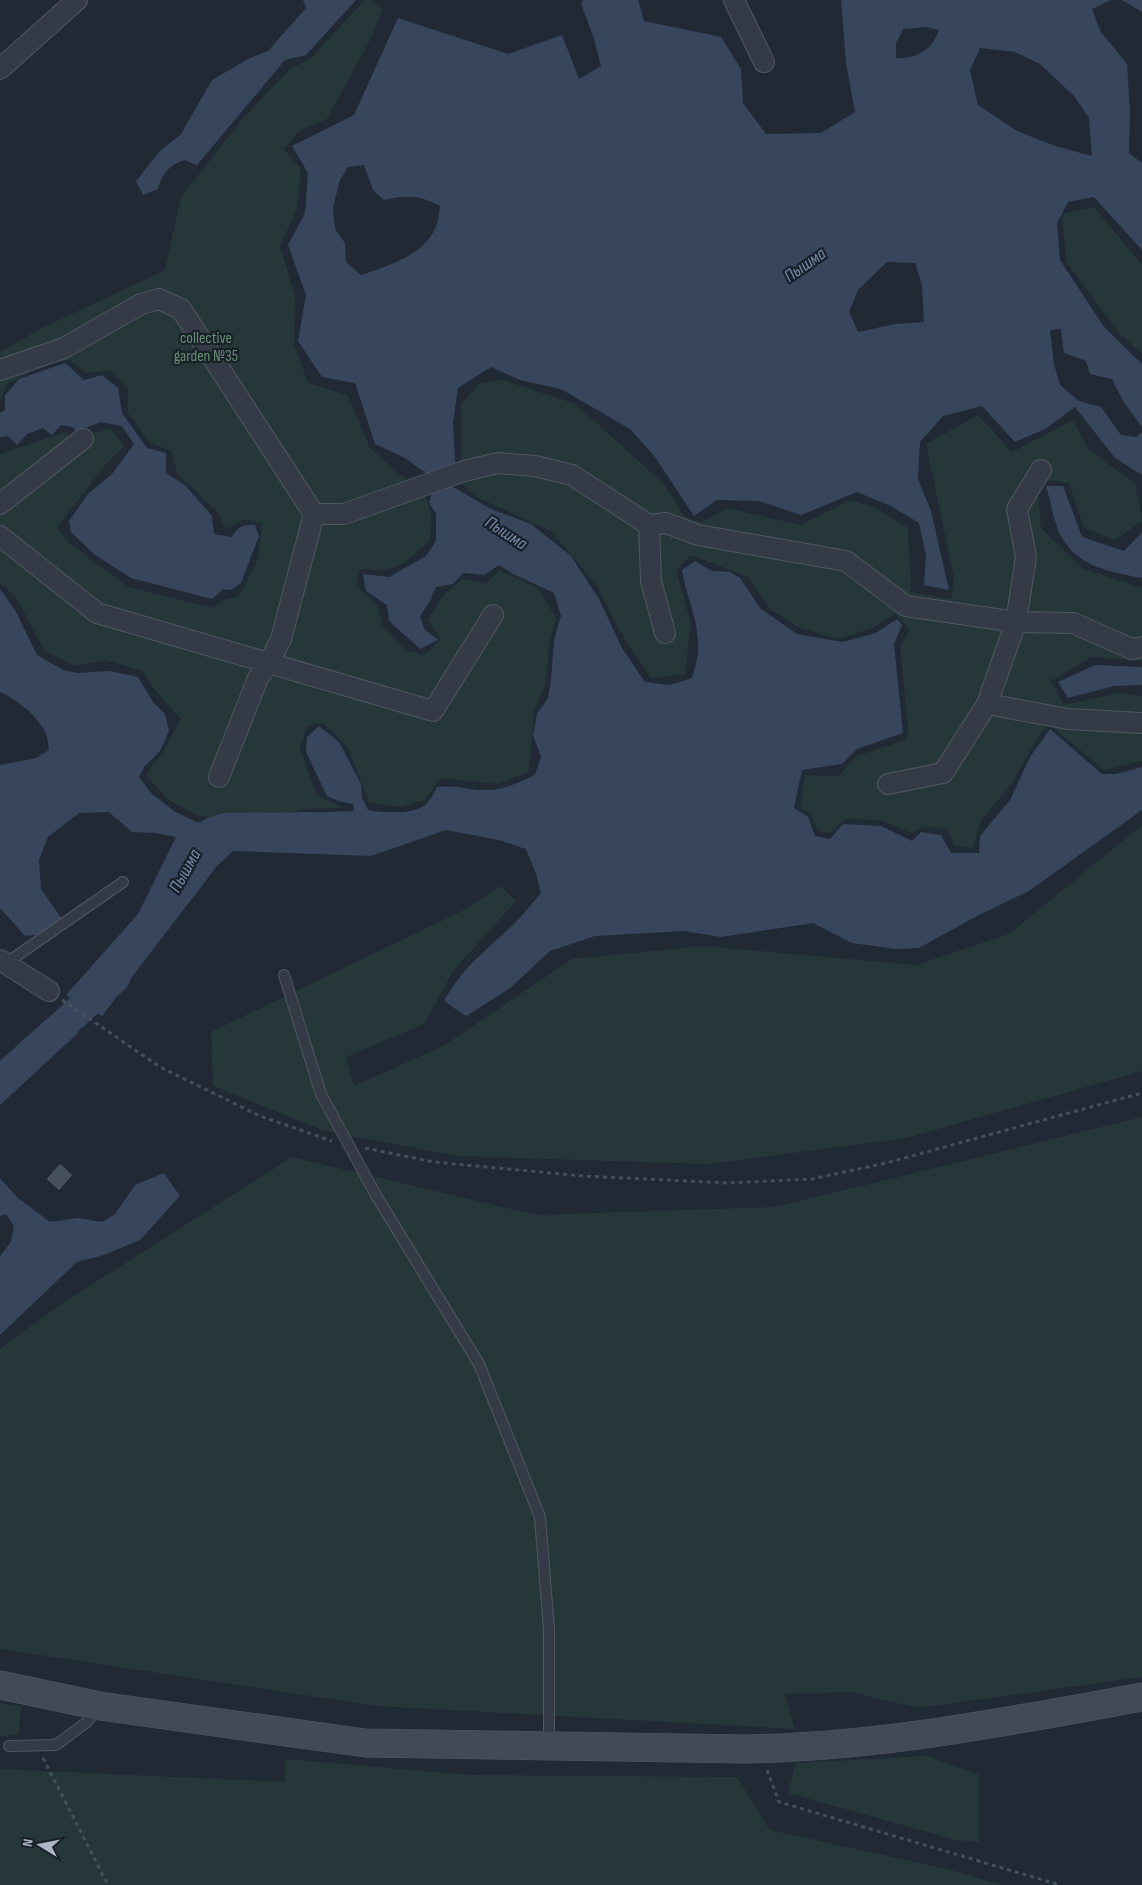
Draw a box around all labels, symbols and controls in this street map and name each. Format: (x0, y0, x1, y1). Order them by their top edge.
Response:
water label: Пышма (780, 243, 831, 287)
park label: collective garden №35 (174, 329, 238, 366)
water label: Пышма (481, 512, 532, 555)
water label: Пышма (165, 845, 206, 896)
north arrow (15, 1820, 65, 1870)
text: N (19, 1838, 37, 1848)

